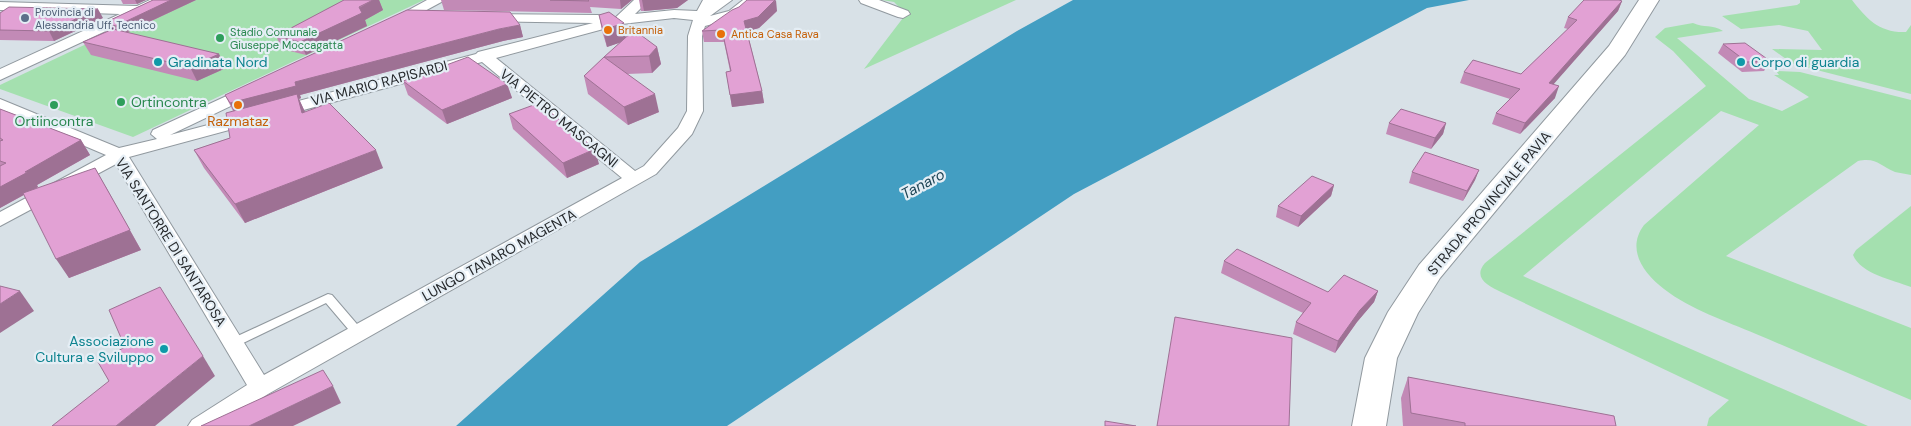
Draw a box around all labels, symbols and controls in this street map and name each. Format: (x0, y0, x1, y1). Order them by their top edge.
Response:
place label: Provincia di Alessandria Uff. Tecnico (35, 5, 156, 32)
marker: Provincia di Alessandria Uff. Tecnico (19, 12, 31, 24)
place label: Britannia (618, 23, 663, 37)
marker: Britannia (602, 24, 614, 36)
place label: Stadio Comunale Giuseppe Moccagatta (230, 25, 343, 52)
place label: Antica Casa Rava (731, 27, 819, 41)
marker: Antica Casa Rava (715, 28, 727, 40)
marker: Stadio Comunale Giuseppe Moccagatta (214, 32, 226, 44)
place label: Gradinata Nord (168, 53, 268, 71)
place label: Corpo di guardia (1751, 53, 1859, 71)
marker: Gradinata Nord (152, 56, 164, 68)
street label: VIA MARIO RAPISARDI (309, 56, 449, 110)
marker: Corpo di guardia (1735, 56, 1747, 68)
street label: VIA PIETRO MASCAGNI (496, 65, 622, 171)
place label: Ortincontra (131, 93, 207, 111)
marker: Ortincontra (115, 96, 127, 108)
marker: Ortiincontra (48, 99, 60, 111)
marker: Razmataz (232, 99, 244, 111)
place label: Ortiincontra (15, 112, 93, 130)
place label: Razmataz (207, 112, 269, 130)
street label: STRADA PROVINCIALE PAVIA (1423, 127, 1555, 279)
street label: VIA SANTORRE DI SANTAROSA (112, 154, 230, 330)
water label: Tanaro (898, 164, 948, 204)
street label: LUNGO TANARO MAGENTA (419, 205, 579, 305)
place label: Associazione Cultura e Sviluppo (35, 332, 154, 366)
marker: Associazione Cultura e Sviluppo (158, 343, 170, 355)

